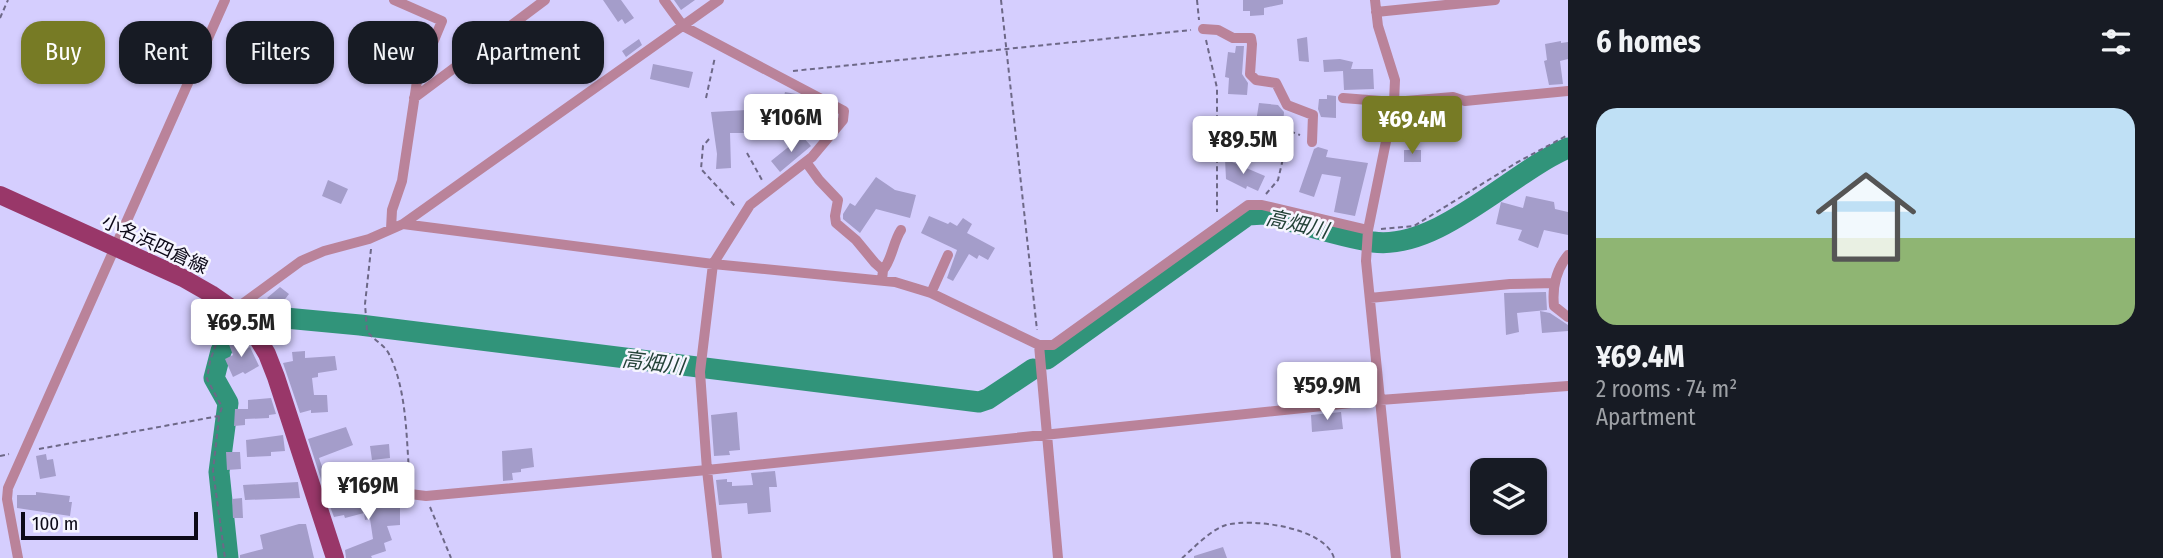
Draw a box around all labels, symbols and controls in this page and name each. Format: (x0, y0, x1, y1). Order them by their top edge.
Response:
chip: Buy (21, 21, 105, 84)
chip: Rent (119, 21, 212, 84)
chip: Filters (226, 21, 334, 84)
chip: New (348, 21, 438, 84)
chip: Apartment (452, 21, 604, 84)
icon: filters (2097, 23, 2135, 61)
text: 6 homes (1596, 24, 1701, 60)
pin: ¥106M (742, 94, 840, 154)
pin: ¥69.4M (1355, 96, 1469, 156)
text: ¥106M (760, 103, 822, 131)
text: ¥69.4M (1378, 105, 1446, 133)
pin: ¥89.5M (1186, 116, 1300, 176)
text: ¥89.5M (1209, 125, 1277, 153)
icon: home (1803, 154, 1929, 280)
water label: 高畑川 (1263, 204, 1333, 244)
street label: 小名浜四倉線 (98, 209, 212, 279)
pin: ¥69.5M (184, 300, 298, 359)
text: ¥69.5M (207, 308, 275, 336)
text: ¥69.4M (1596, 339, 1685, 375)
water label: 高畑川 (620, 346, 688, 380)
pin: ¥59.9M (1270, 362, 1384, 422)
text: ¥59.9M (1293, 371, 1361, 399)
text: 2 rooms · 74 m² (1596, 375, 1737, 403)
text: Apartment (1596, 403, 1696, 431)
map controls (1470, 458, 1547, 535)
button: layers (1470, 458, 1547, 535)
pin: ¥169M (319, 462, 417, 522)
text: ¥169M (337, 471, 399, 499)
scale bar (21, 509, 198, 541)
text: 100 m (32, 512, 78, 535)

